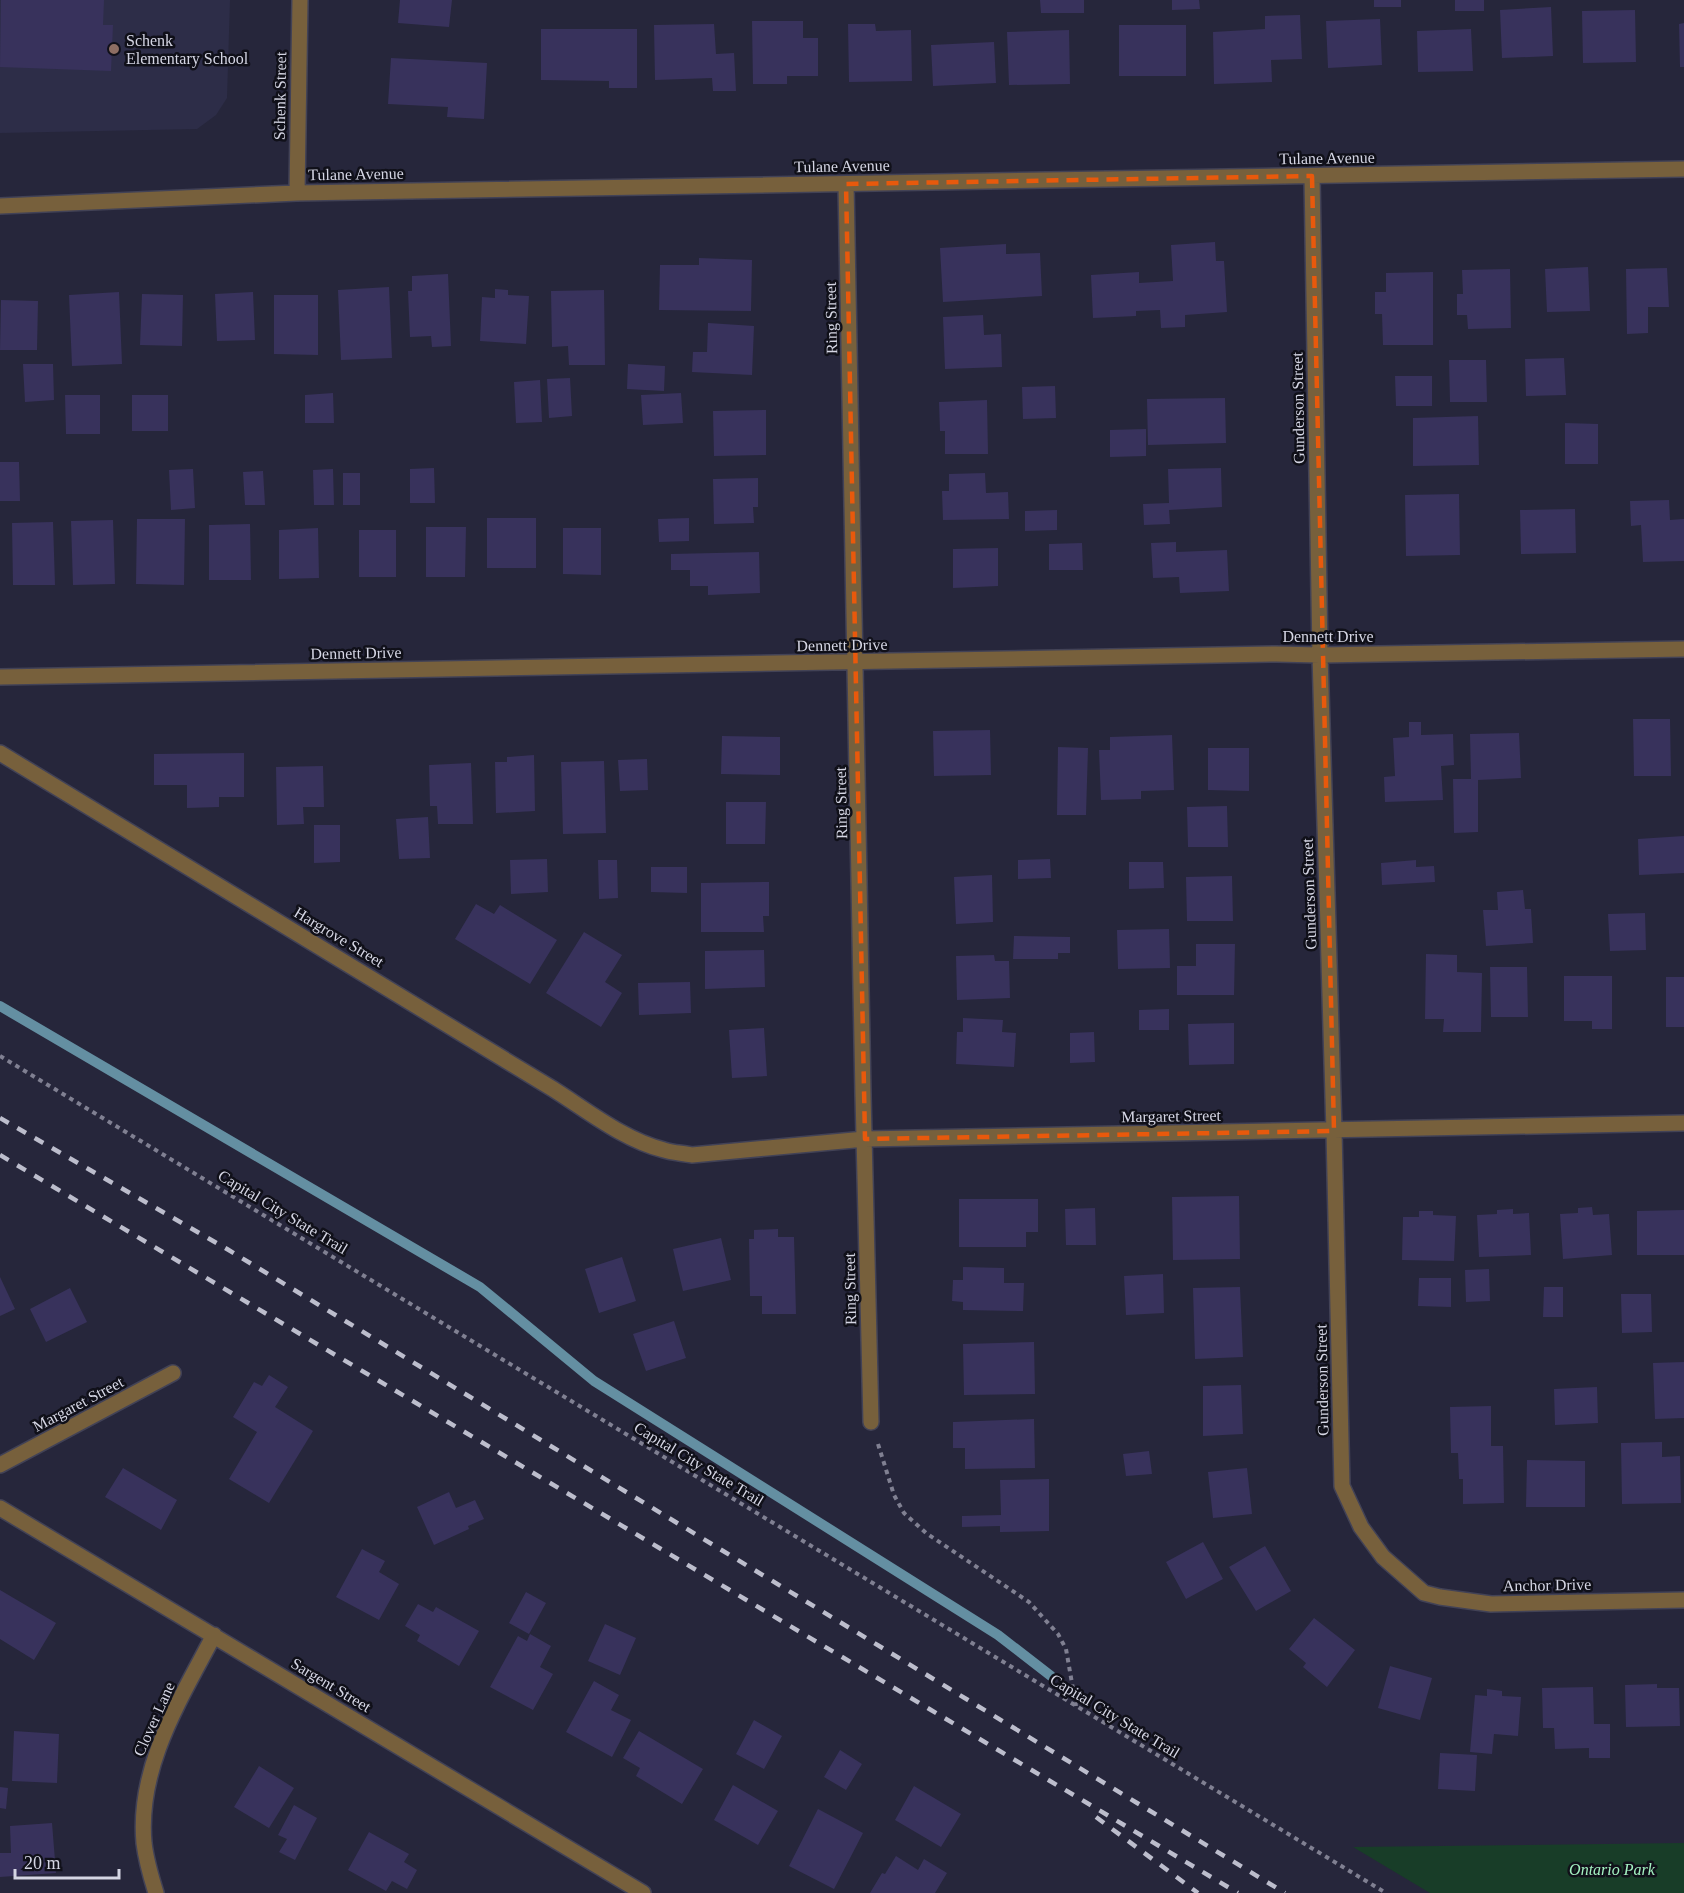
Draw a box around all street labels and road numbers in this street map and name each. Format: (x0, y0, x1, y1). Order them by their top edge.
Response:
street label: Schenk Street (271, 51, 289, 140)
street label: Tulane Avenue (1279, 149, 1375, 167)
street label: Tulane Avenue (794, 157, 890, 175)
street label: Tulane Avenue (308, 165, 404, 183)
street label: Ring Street (822, 281, 841, 354)
street label: Gunderson Street (1289, 352, 1307, 464)
street label: Dennett Drive (1282, 628, 1374, 645)
street label: Dennett Drive (796, 636, 888, 654)
street label: Dennett Drive (310, 644, 402, 662)
street label: Ring Street (832, 766, 851, 839)
street label: Gunderson Street (1299, 837, 1319, 950)
street label: Hargrove Street (291, 904, 387, 972)
street label: Margaret Street (1121, 1107, 1222, 1126)
street label: Capital City State Trail (215, 1167, 351, 1259)
street label: Ring Street (841, 1252, 860, 1325)
street label: Gunderson Street (1313, 1324, 1331, 1436)
street label: Margaret Street (30, 1373, 127, 1436)
street label: Capital City State Trail (631, 1419, 767, 1511)
street label: Anchor Drive (1503, 1576, 1591, 1594)
street label: Sargent Street (288, 1655, 374, 1717)
street label: Capital City State Trail (1047, 1671, 1183, 1763)
street label: Clover Lane (130, 1679, 178, 1759)

